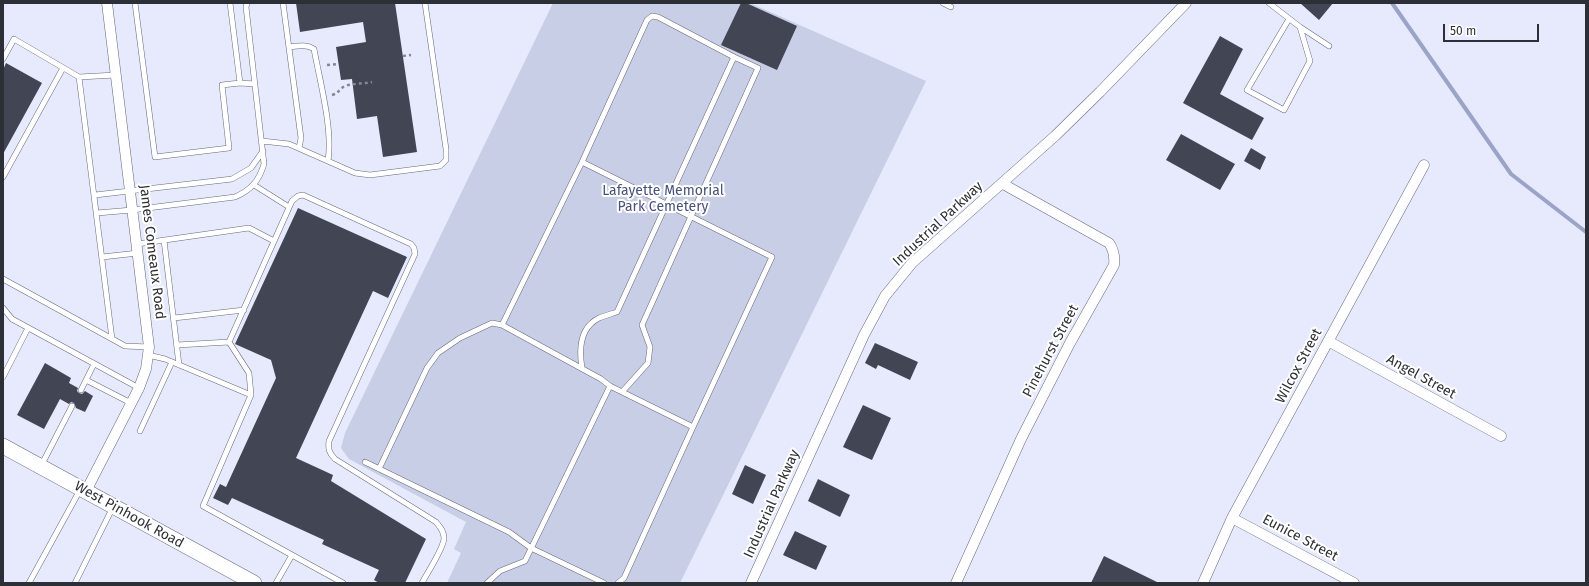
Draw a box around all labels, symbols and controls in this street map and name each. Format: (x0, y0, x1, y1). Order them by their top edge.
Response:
scale bar (1445, 16, 1541, 42)
text: 50 m (1450, 24, 1476, 38)
street label: Industrial Parkway (890, 178, 986, 270)
park label: Lafayette Memorial Park Cemetery (602, 183, 724, 216)
street label: James Comeaux Road (135, 184, 169, 320)
street label: Pinehurst Street (1019, 302, 1083, 400)
street label: Wilcox Street (1272, 326, 1326, 406)
street label: Angel Street (1383, 351, 1459, 403)
street label: Industrial Parkway (741, 447, 803, 561)
street label: West Pinhook Road (71, 478, 187, 552)
street label: Eunice Street (1259, 511, 1341, 565)

